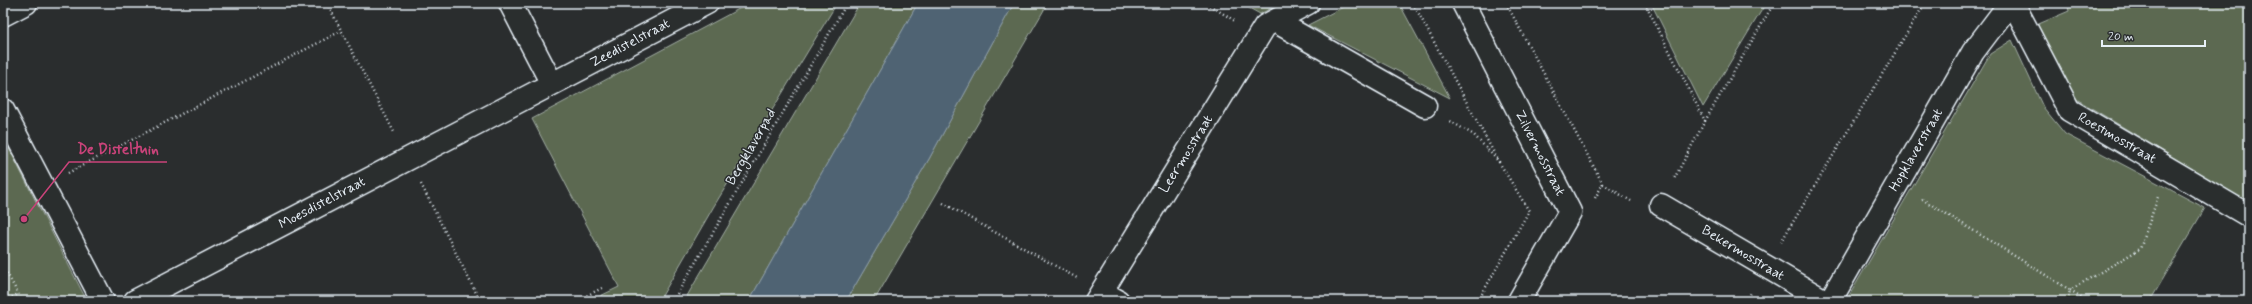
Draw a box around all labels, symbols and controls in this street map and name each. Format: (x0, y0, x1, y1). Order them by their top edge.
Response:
street label: Zeedistelstraat (587, 14, 673, 72)
scale bar (2102, 22, 2205, 48)
text: 20 m (2108, 29, 2134, 45)
street label: Bergklaverpad (722, 105, 781, 189)
street label: Hopklaverstraat (1885, 105, 1947, 195)
street label: Zilvermosstraat (1511, 107, 1569, 199)
street label: Roestmosstraat (2074, 108, 2160, 168)
street label: Leermosstraat (1155, 112, 1217, 196)
callout: De Disteltuin (69, 135, 167, 162)
text: De Disteltuin (77, 140, 159, 160)
street label: Moesdistelstraat (276, 173, 368, 233)
street label: Bekermosstraat (1698, 221, 1788, 285)

